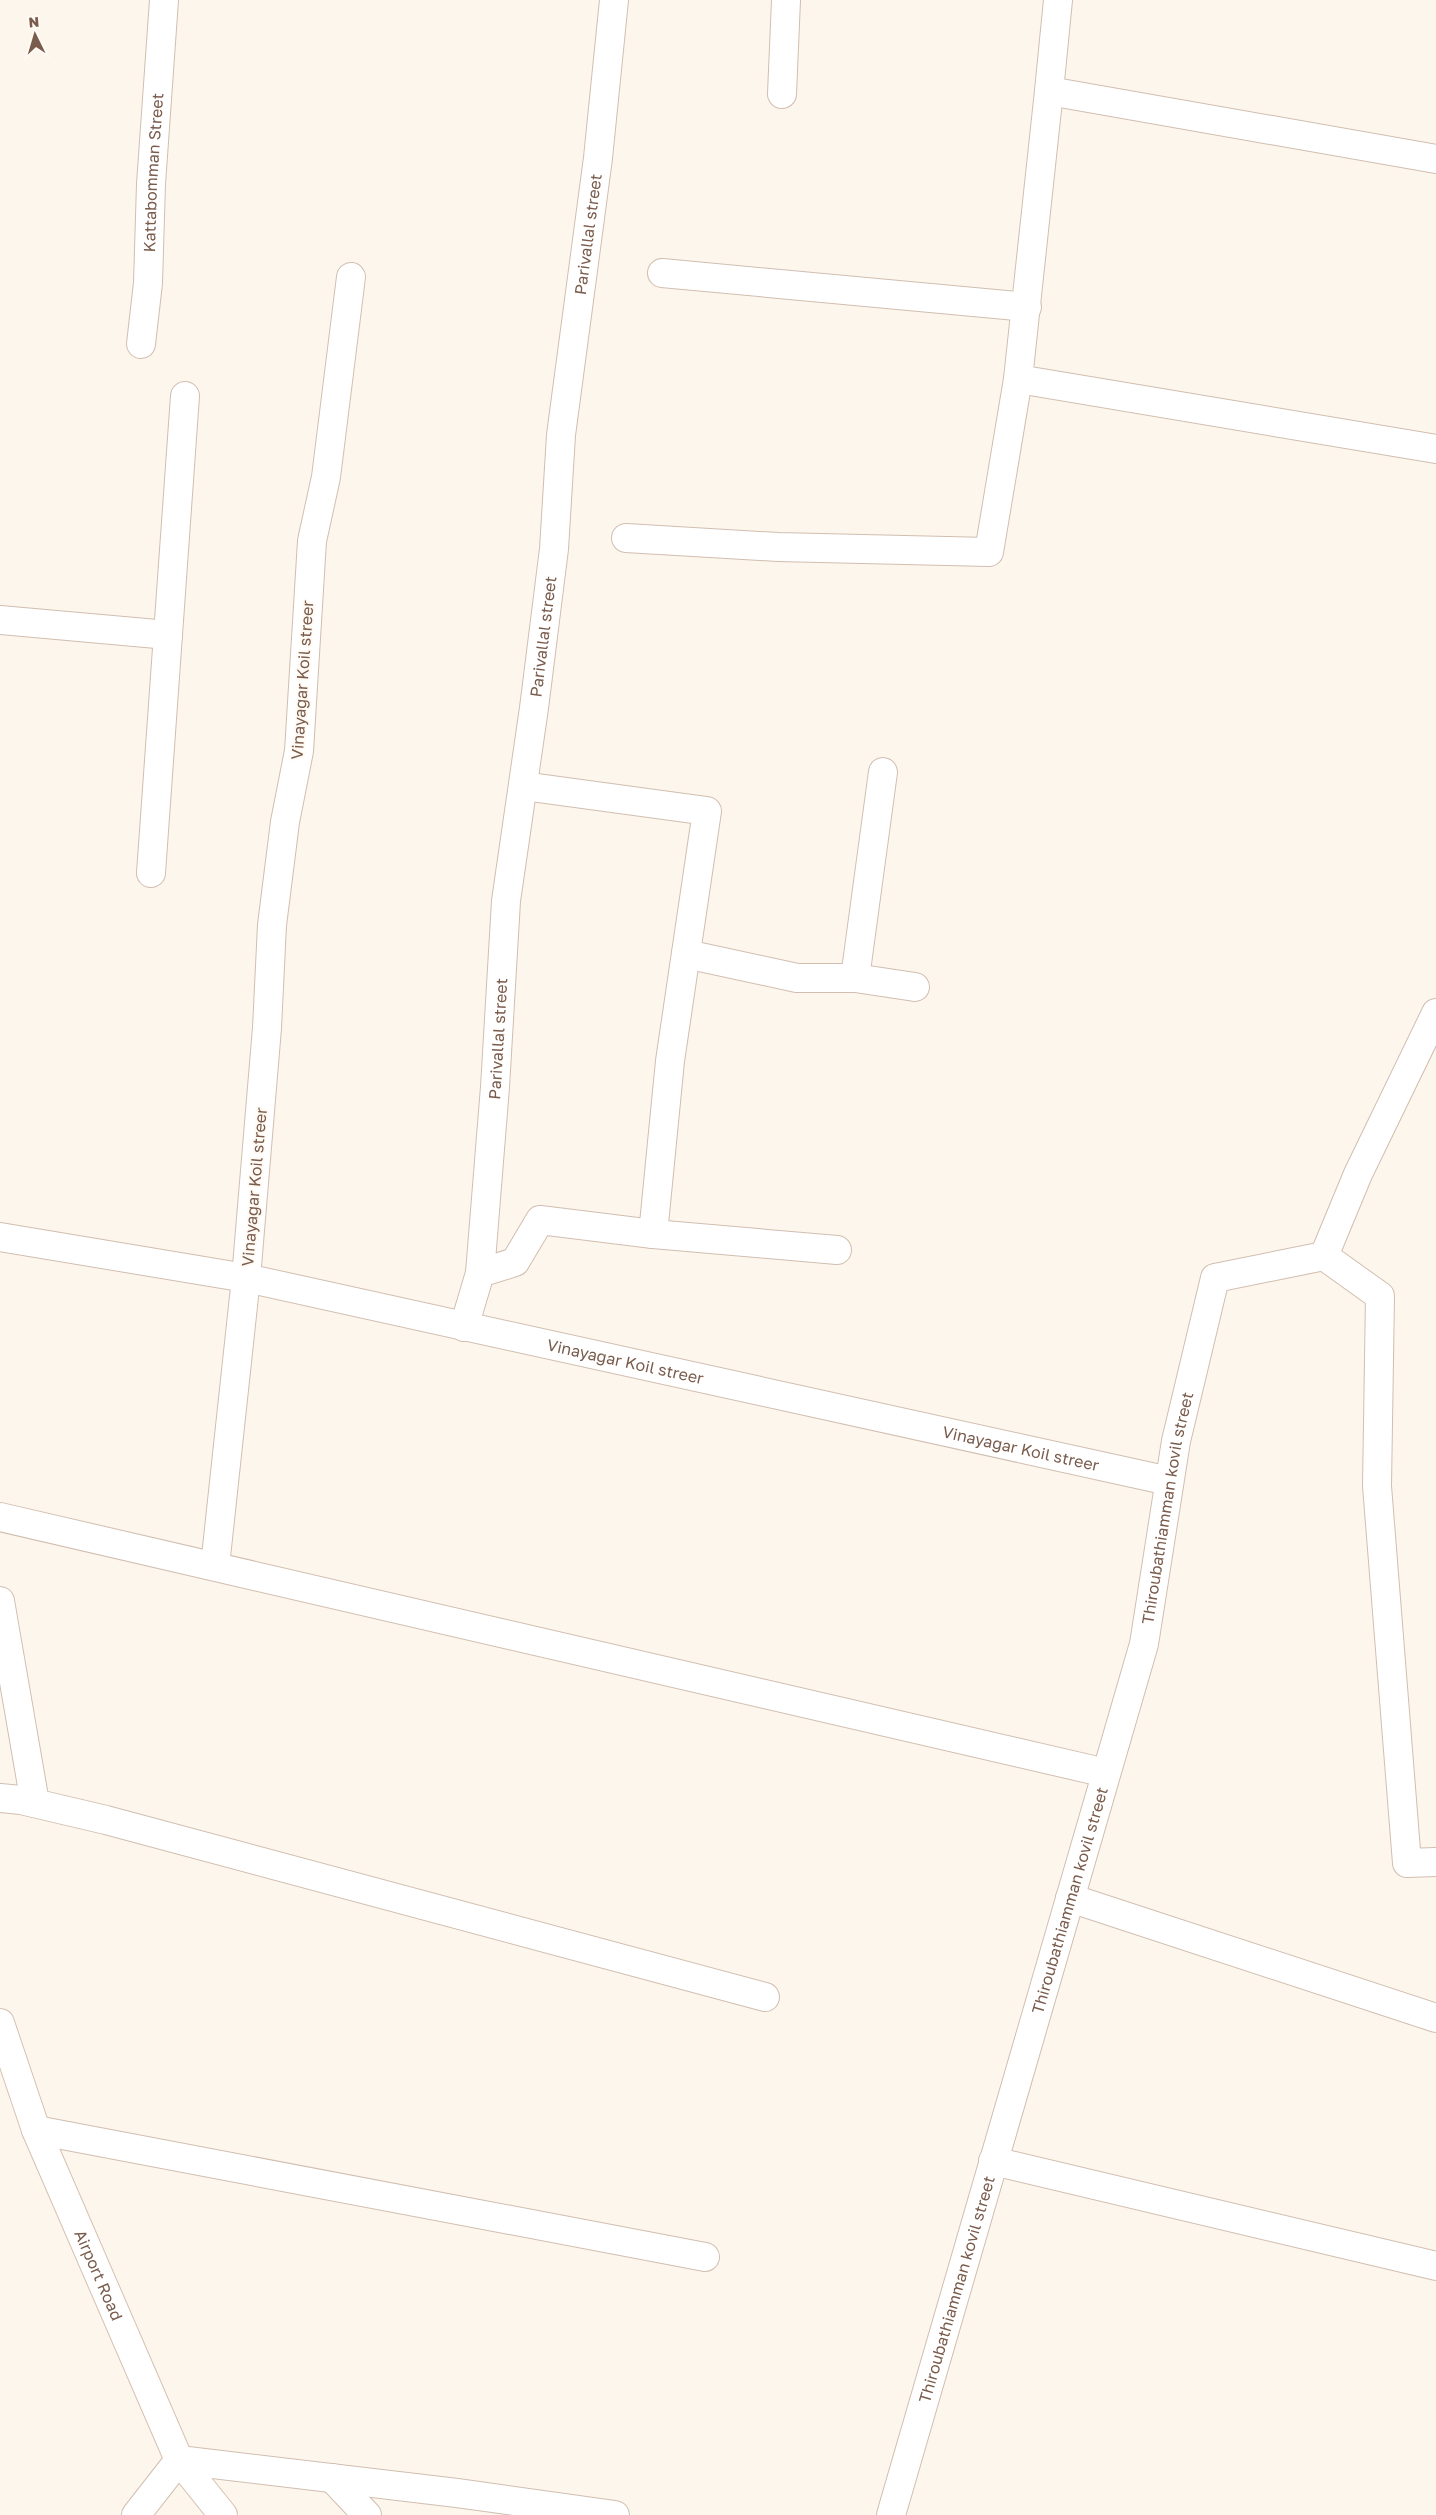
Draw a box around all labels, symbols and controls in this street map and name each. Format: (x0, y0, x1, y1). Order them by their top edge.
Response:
north arrow (10, 10, 60, 60)
text: N (28, 13, 40, 30)
street label: Kattabomman Street (139, 92, 167, 253)
street label: Parivallal street (570, 172, 606, 296)
street label: Parivallal street (525, 575, 561, 698)
street label: Vinayagar Koil streer (286, 600, 318, 760)
street label: Parivallal street (484, 977, 511, 1100)
street label: Vinayagar Koil streer (237, 1107, 271, 1267)
street label: Vinayagar Koil streer (545, 1334, 705, 1388)
street label: Thiroubathiamman kovil street (1137, 1390, 1197, 1626)
street label: Vinayagar Koil streer (941, 1421, 1101, 1475)
street label: Thiroubathiamman kovil street (1027, 1785, 1112, 2016)
street label: Thiroubathiamman kovil street (914, 2174, 999, 2405)
street label: Airport Road (70, 2227, 127, 2324)

